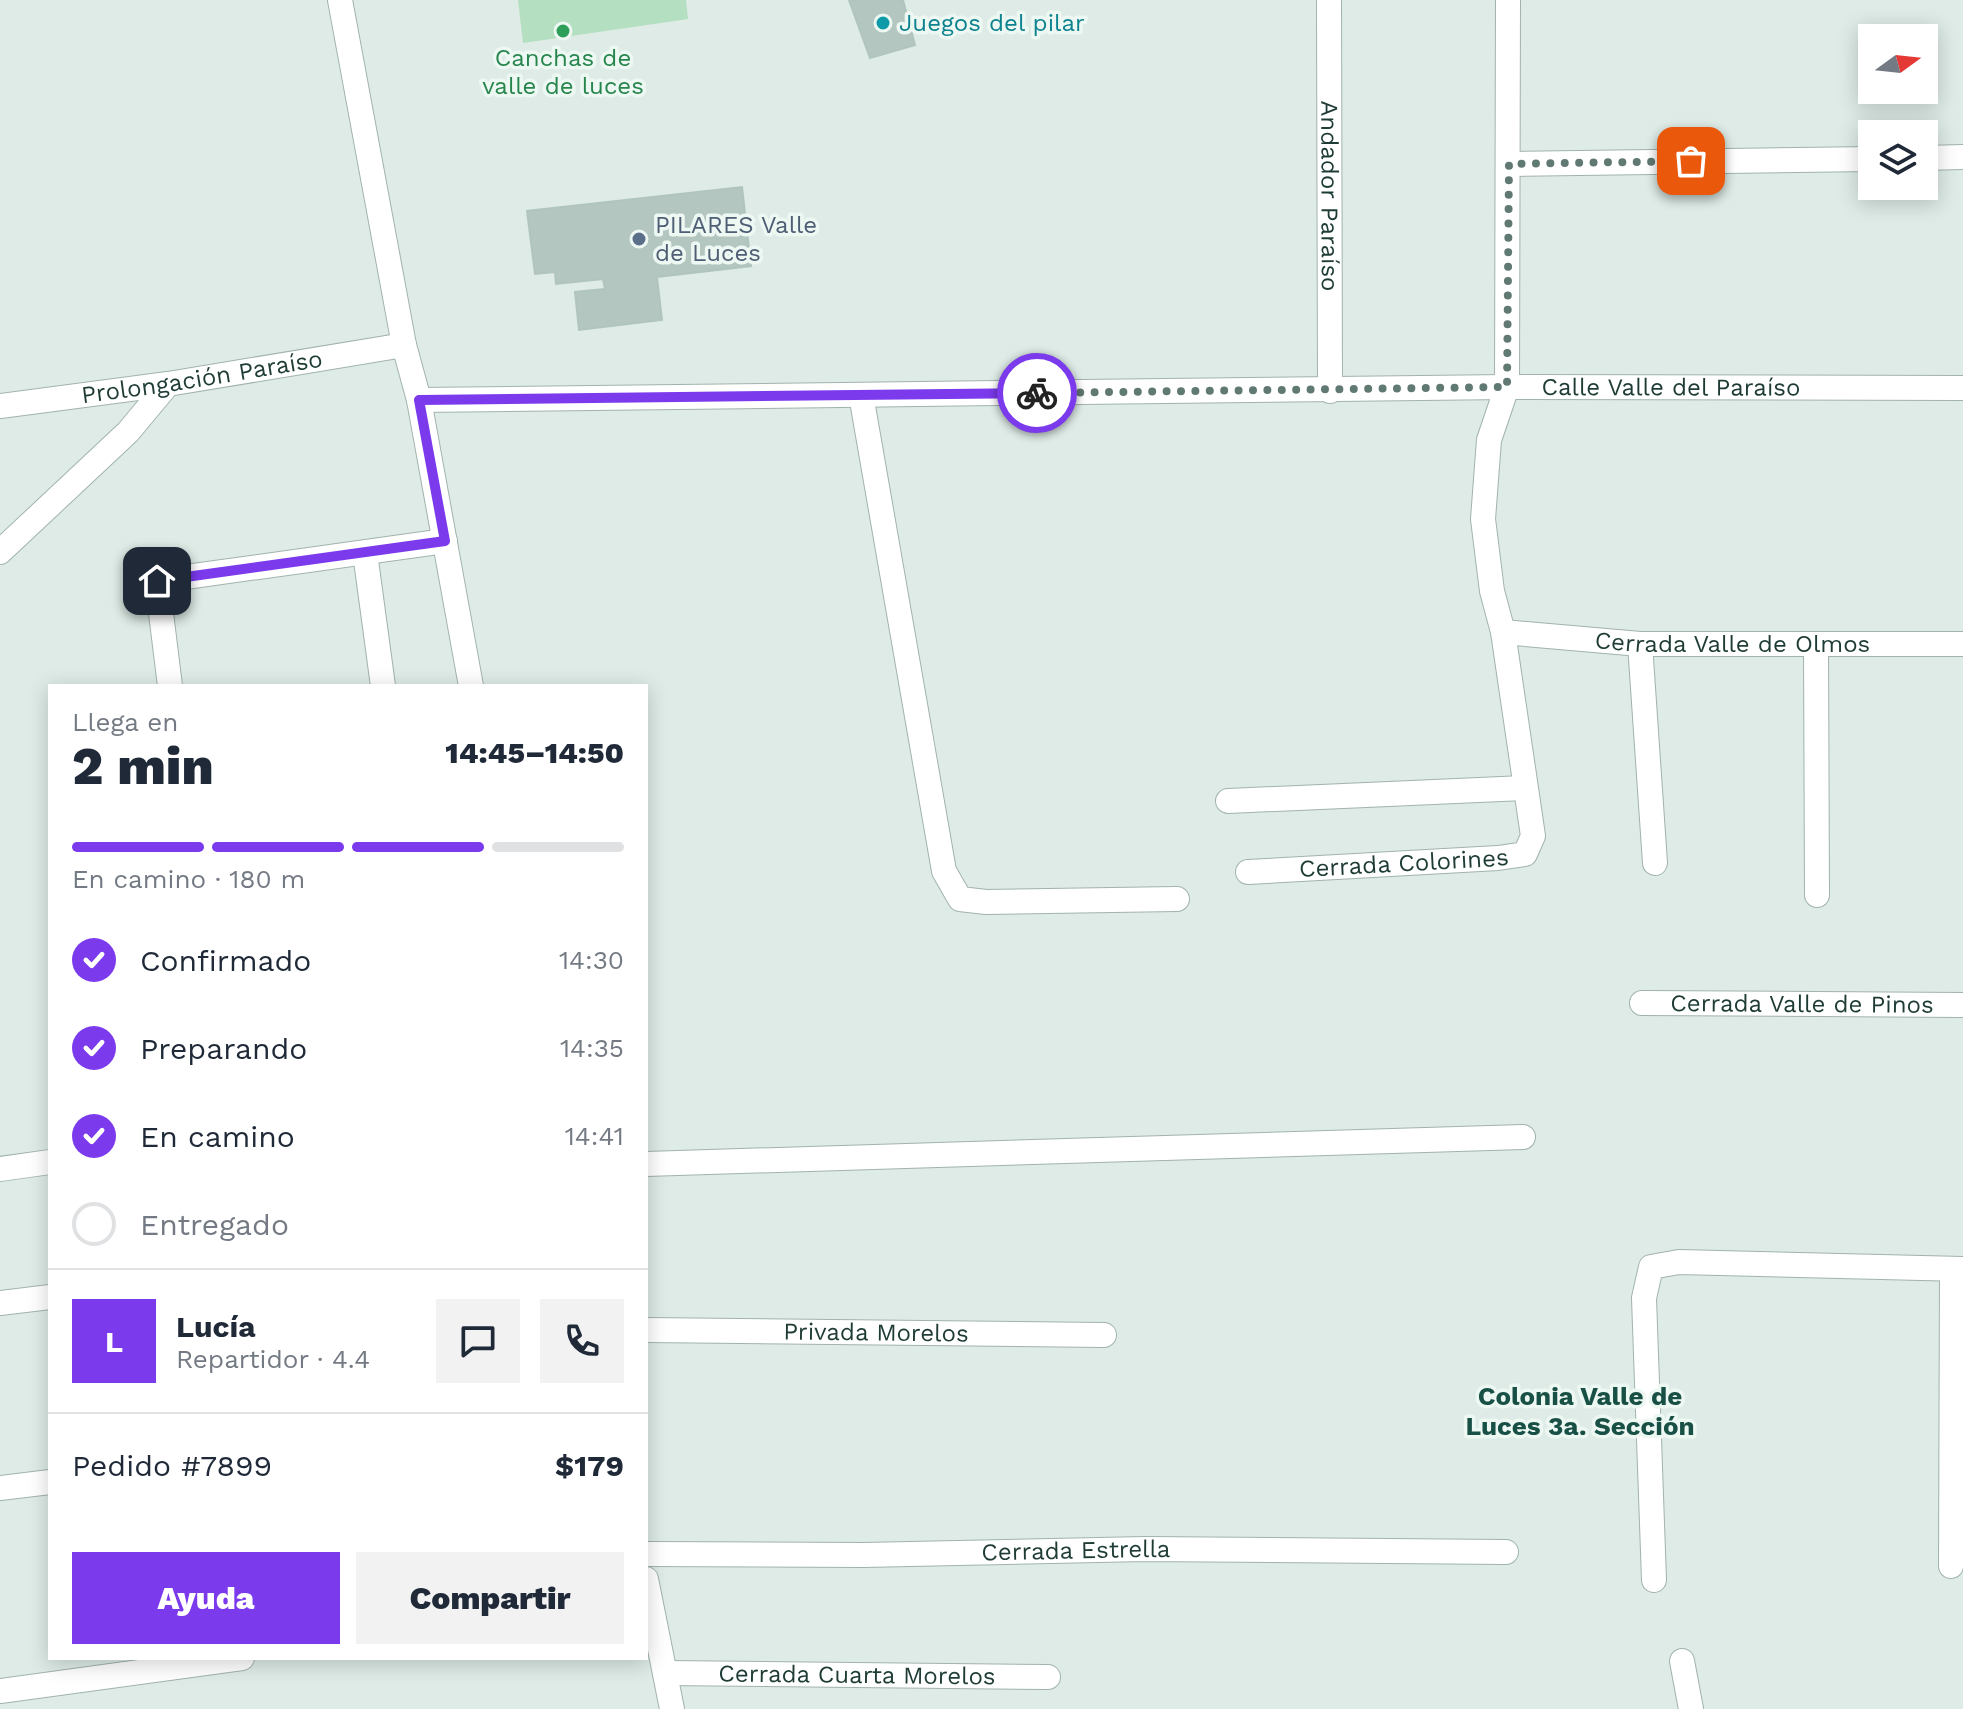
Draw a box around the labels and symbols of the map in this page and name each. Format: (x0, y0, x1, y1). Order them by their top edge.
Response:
place label: Juegos del pilar (899, 9, 1085, 37)
marker: Juegos del pilar (874, 14, 892, 32)
marker: Canchas de valle de luces (554, 22, 572, 40)
north arrow (1858, 24, 1938, 104)
place label: Canchas de valle de luces (482, 44, 644, 100)
street label: Andador Paraíso (1315, 100, 1344, 292)
pin (1657, 127, 1725, 195)
place label: PILARES Valle de Luces (655, 211, 817, 267)
marker: PILARES Valle de Luces (630, 230, 648, 248)
street label: Prolongación Paraíso (80, 345, 325, 409)
courier (997, 353, 1077, 433)
street label: Calle Valle del Paraíso (1541, 373, 1800, 402)
pin (123, 547, 191, 615)
street label: Cerrada Valle de Olmos (1594, 626, 1870, 658)
street label: Cerrada Colorines (1298, 843, 1510, 883)
street label: Cerrada Valle de Pinos (1670, 989, 1934, 1019)
street label: Privada Morelos (783, 1318, 969, 1348)
district label: Colonia Valle de Luces 3a. Sección (1465, 1381, 1695, 1441)
street label: Cerrada Estrella (981, 1535, 1171, 1566)
street label: Cerrada Cuarta Morelos (718, 1660, 996, 1690)

